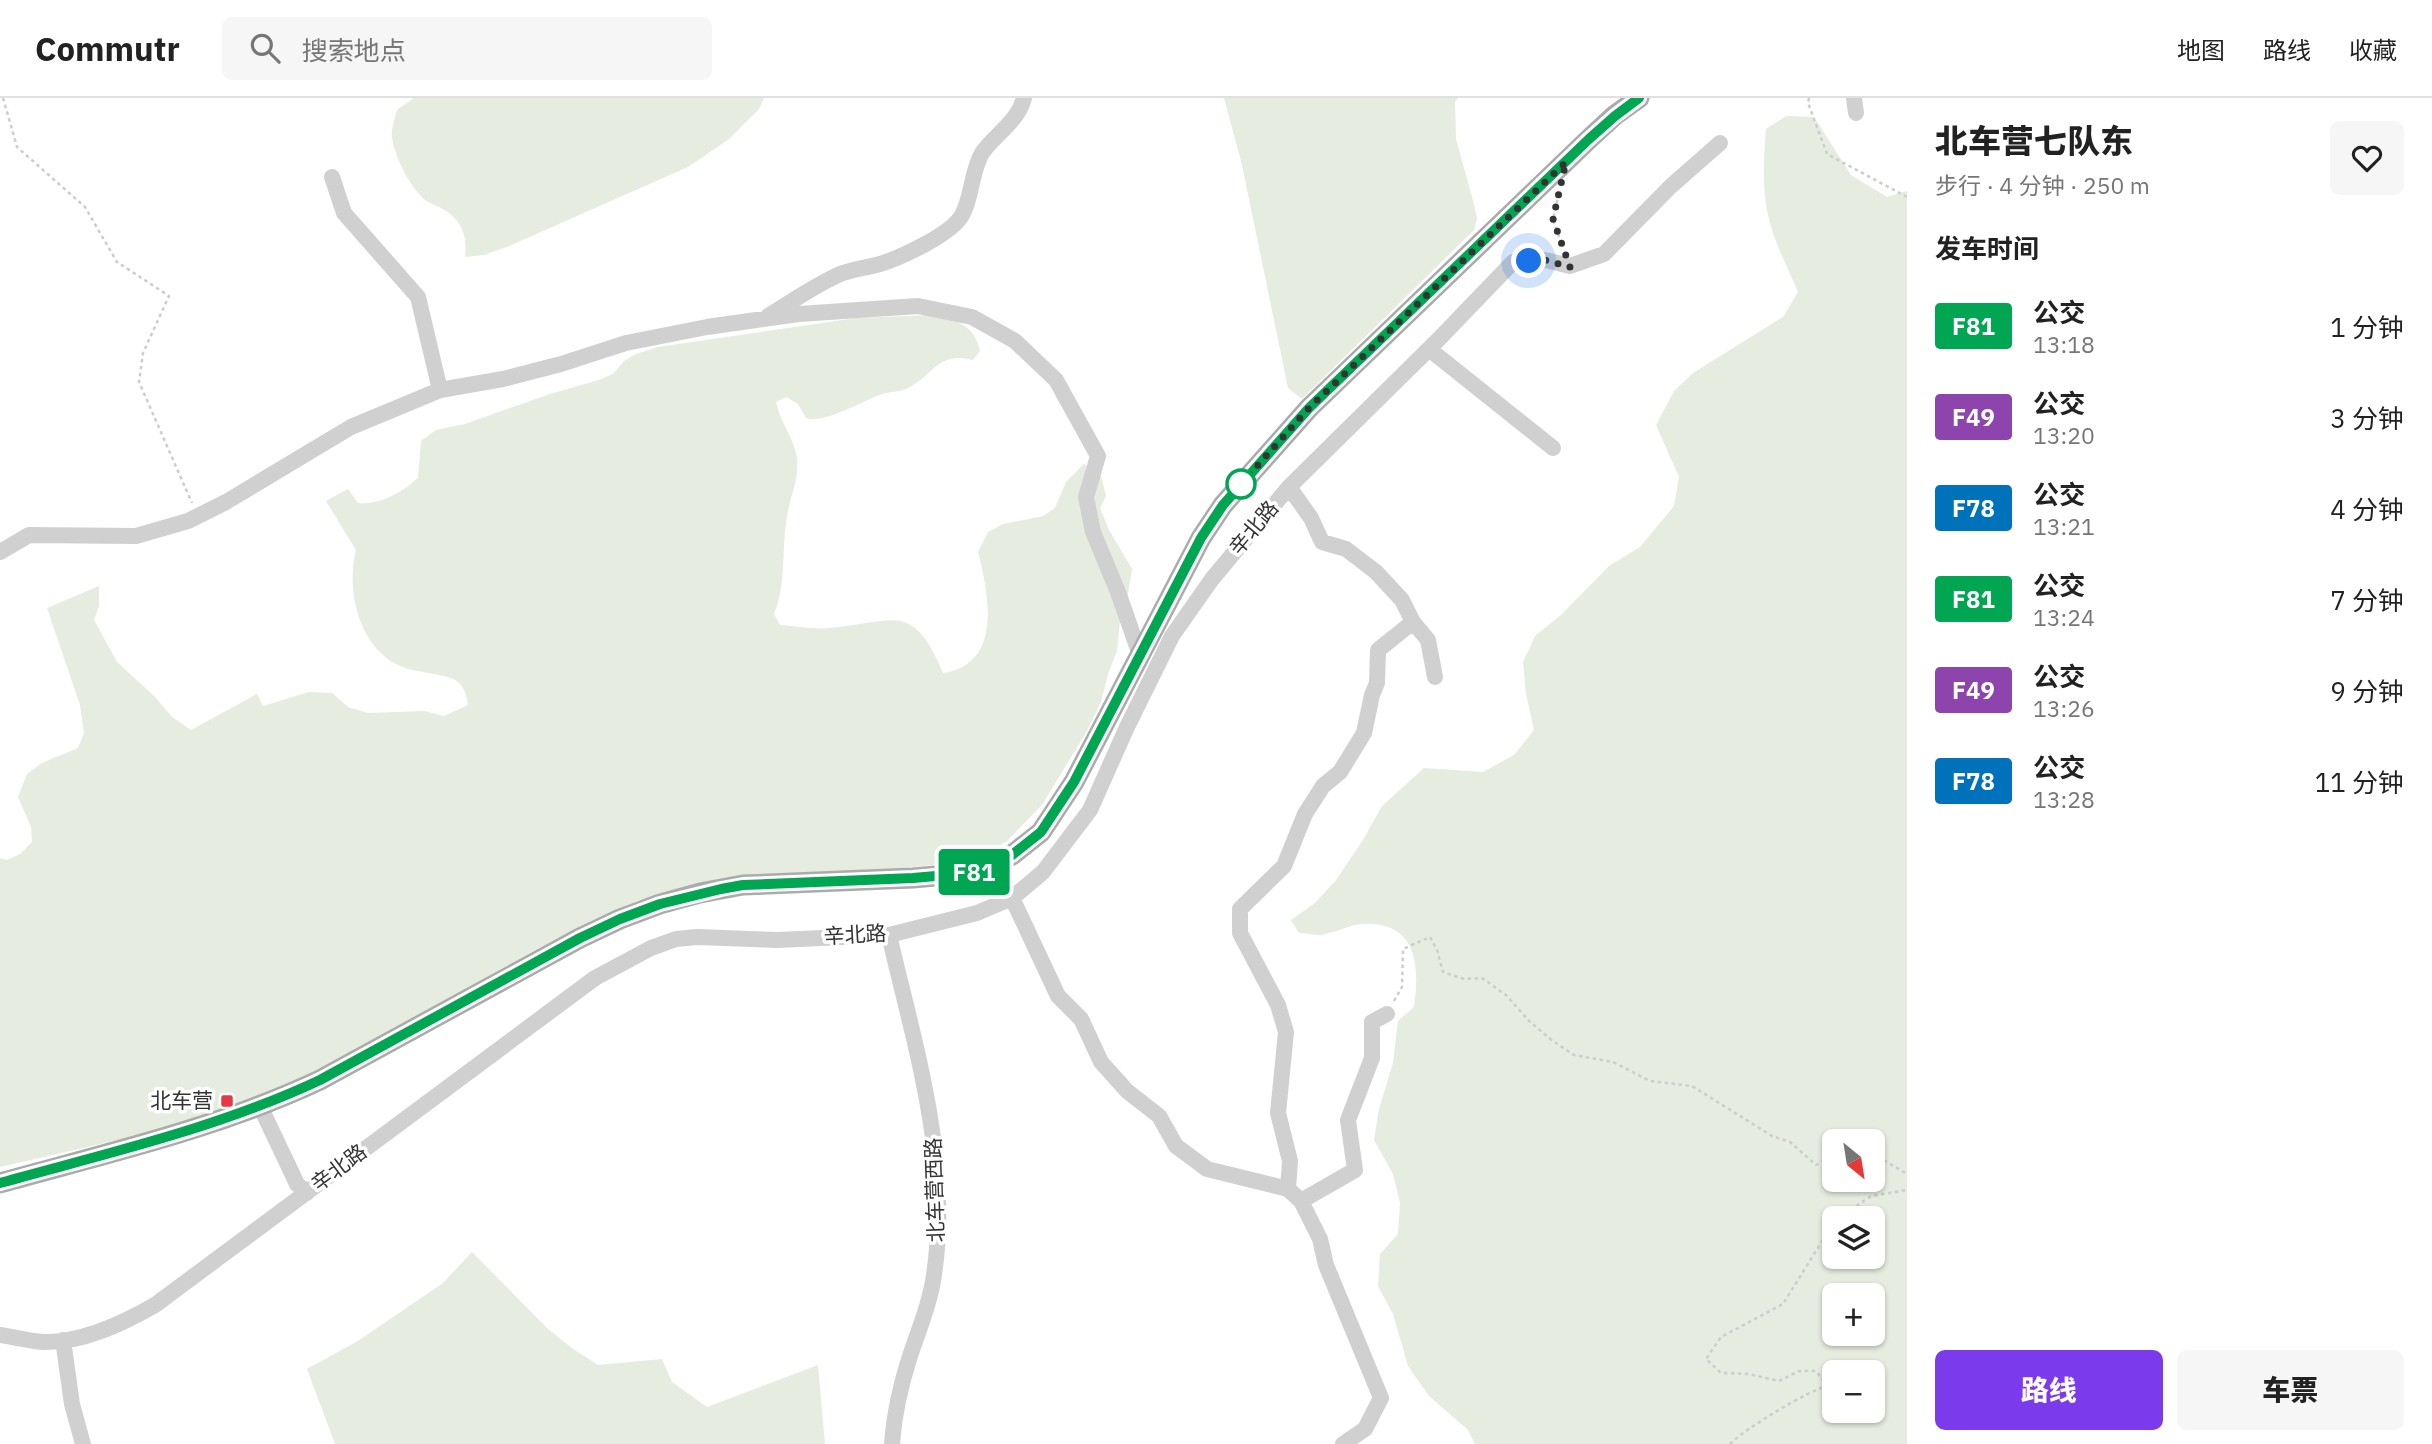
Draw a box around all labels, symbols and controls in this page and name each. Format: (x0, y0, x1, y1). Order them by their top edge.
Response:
search box (222, 17, 712, 80)
text: Commutr (35, 27, 180, 70)
icon: search (246, 29, 284, 67)
text: 搜索地点 (302, 33, 406, 67)
text: 地图 (2177, 34, 2225, 66)
text: 路线 (2263, 34, 2311, 66)
text: 收藏 (2349, 34, 2397, 66)
text: 北车营七队东 (1935, 119, 2133, 162)
button: heart (2330, 121, 2404, 195)
text: 步行 · 4 分钟 · 250 m (1935, 170, 2150, 200)
text: 发车时间 (1935, 231, 2039, 265)
your location (1511, 243, 1546, 278)
text: 公交 (2033, 295, 2085, 329)
text: F81 (1952, 310, 1995, 342)
text: 1 分钟 (2330, 310, 2404, 344)
text: 13:18 (2033, 329, 2095, 359)
text: 公交 (2033, 386, 2085, 420)
text: F49 (1952, 401, 1995, 433)
text: 3 分钟 (2330, 401, 2404, 435)
text: 13:20 (2033, 420, 2095, 450)
unlabelled marker (1226, 469, 1256, 499)
text: 公交 (2033, 477, 2085, 511)
text: F78 (1952, 492, 1995, 524)
text: 4 分钟 (2330, 492, 2404, 526)
street label: 辛北路 (1222, 494, 1284, 560)
text: 13:21 (2033, 511, 2095, 541)
text: 公交 (2033, 568, 2085, 602)
text: F81 (1952, 583, 1995, 615)
text: 7 分钟 (2330, 583, 2404, 617)
text: 13:24 (2033, 602, 2095, 632)
text: 公交 (2033, 659, 2085, 693)
text: F49 (1952, 674, 1995, 706)
text: 9 分钟 (2330, 674, 2404, 708)
text: 13:26 (2033, 693, 2095, 723)
text: 公交 (2033, 750, 2085, 784)
text: F78 (1952, 765, 1995, 797)
text: 11 分钟 (2315, 765, 2404, 799)
text: 13:28 (2033, 784, 2095, 814)
line badge: F81 (934, 849, 1014, 895)
text: F81 (953, 856, 995, 888)
street label: 辛北路 (823, 918, 887, 950)
place label: 北车营 (150, 1086, 213, 1114)
marker: 北车营 (219, 1093, 235, 1109)
north arrow (1822, 1129, 1885, 1192)
map controls (1822, 1129, 1885, 1423)
street label: 辛北路 (305, 1137, 372, 1197)
street label: 北车营西路 (918, 1137, 950, 1243)
button: layers (1822, 1206, 1885, 1269)
button: + (1822, 1283, 1885, 1346)
button: 路线 (1935, 1350, 2163, 1430)
button: 车票 (2177, 1350, 2404, 1430)
button: − (1822, 1360, 1885, 1423)

